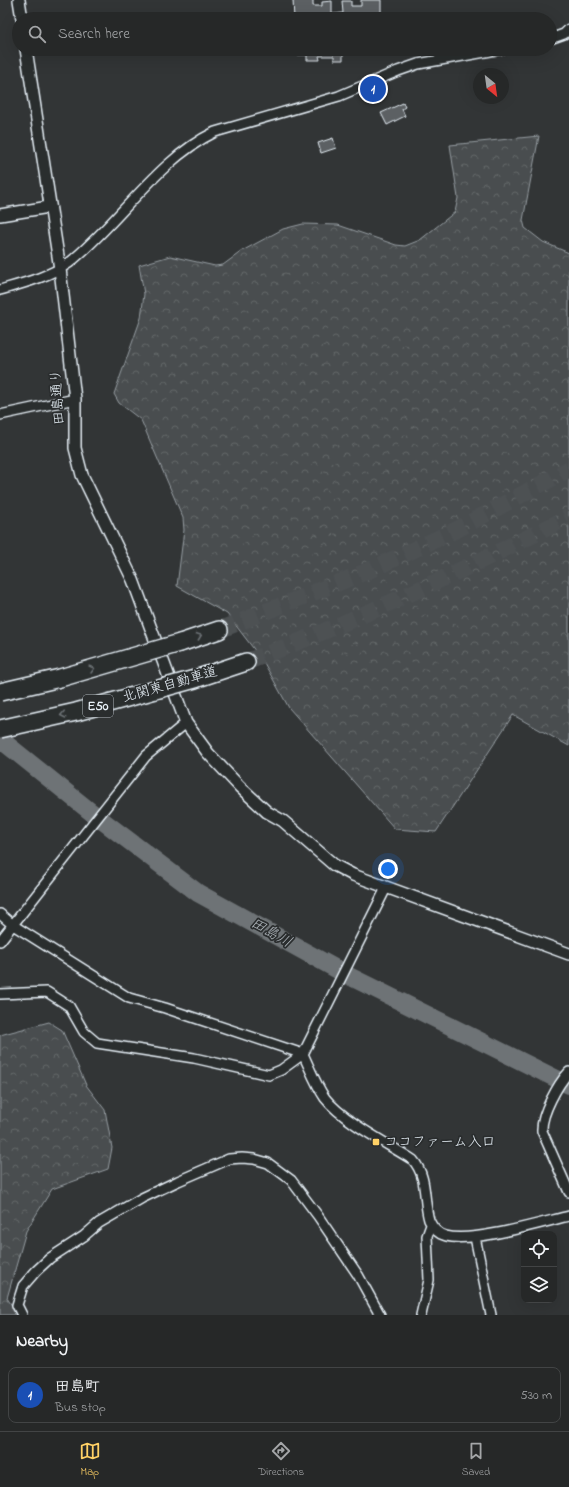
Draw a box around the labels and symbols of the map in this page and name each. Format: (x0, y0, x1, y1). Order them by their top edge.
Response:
north arrow (473, 68, 509, 104)
pin: 1 (360, 74, 386, 104)
street label: 田島通り (46, 368, 70, 426)
one-way arrow (196, 633, 203, 641)
street label: 北関東自動車道 (120, 661, 220, 709)
one-way arrow (88, 665, 95, 674)
road number: E50 (83, 695, 113, 717)
one-way arrow (60, 710, 66, 718)
your location (378, 859, 398, 879)
water label: 田島川 (246, 912, 296, 954)
place label: ココファーム入口 (384, 1132, 495, 1153)
marker: ココファーム入口 (371, 1137, 381, 1147)

